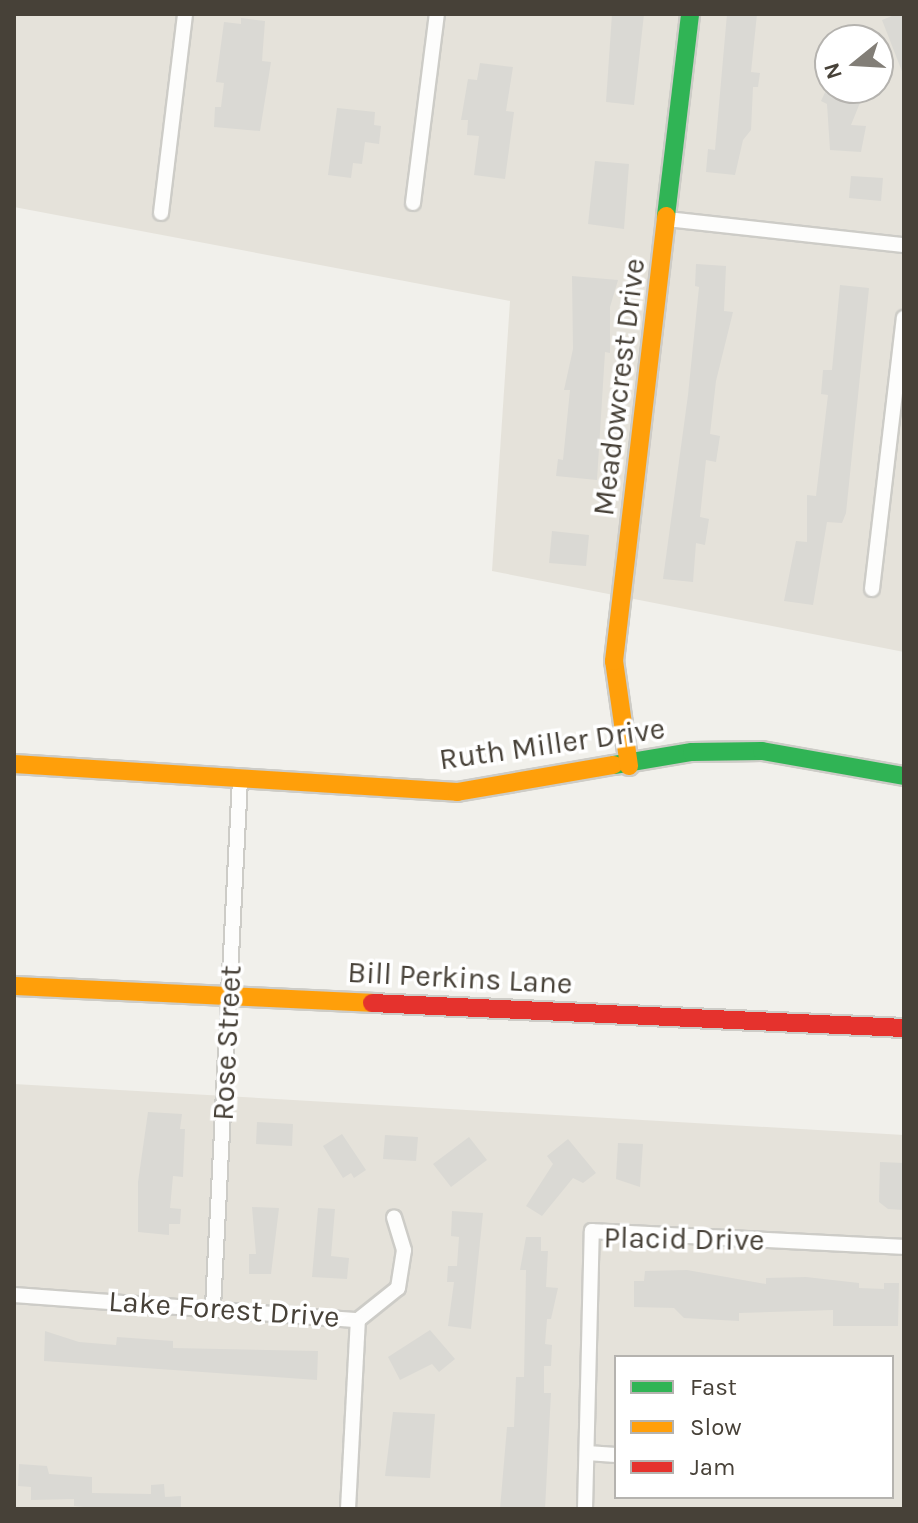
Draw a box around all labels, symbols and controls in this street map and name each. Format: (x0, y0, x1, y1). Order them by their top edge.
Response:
north arrow (814, 24, 894, 104)
text: N (818, 59, 848, 82)
street label: Meadowcrest Drive (585, 256, 653, 518)
street label: Ruth Miller Drive (437, 710, 667, 778)
street label: Bill Perkins Lane (347, 954, 573, 1002)
street label: Rose Street (205, 964, 249, 1122)
street label: Placid Drive (603, 1220, 765, 1258)
street label: Lake Forest Drive (107, 1283, 341, 1335)
legend (614, 1355, 894, 1499)
text: Fast (690, 1373, 737, 1401)
text: Slow (690, 1413, 742, 1441)
text: Jam (690, 1453, 735, 1481)

